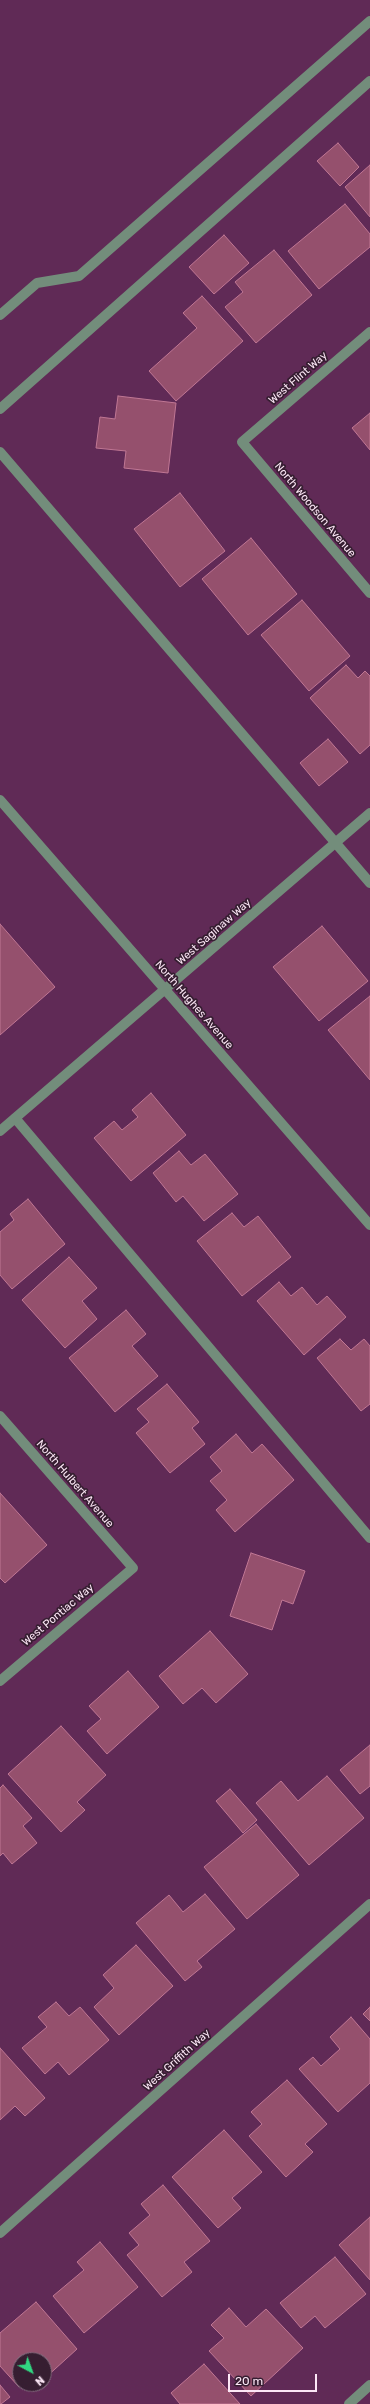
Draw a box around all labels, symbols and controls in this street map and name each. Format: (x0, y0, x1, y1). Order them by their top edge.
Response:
street label: West Flint Way (266, 349, 330, 407)
street label: North Woodson Avenue (272, 460, 358, 560)
street label: West Saginaw Way (174, 896, 254, 968)
street label: North Hughes Avenue (152, 958, 236, 1052)
street label: North Hulbert Avenue (33, 1438, 117, 1530)
street label: West Pontiac Way (19, 1581, 97, 1649)
street label: West Griffith Way (141, 2027, 213, 2093)
north arrow (12, 2352, 52, 2392)
scale bar (230, 2366, 319, 2392)
text: N (32, 2373, 47, 2388)
text: 20 m (235, 2374, 263, 2388)

